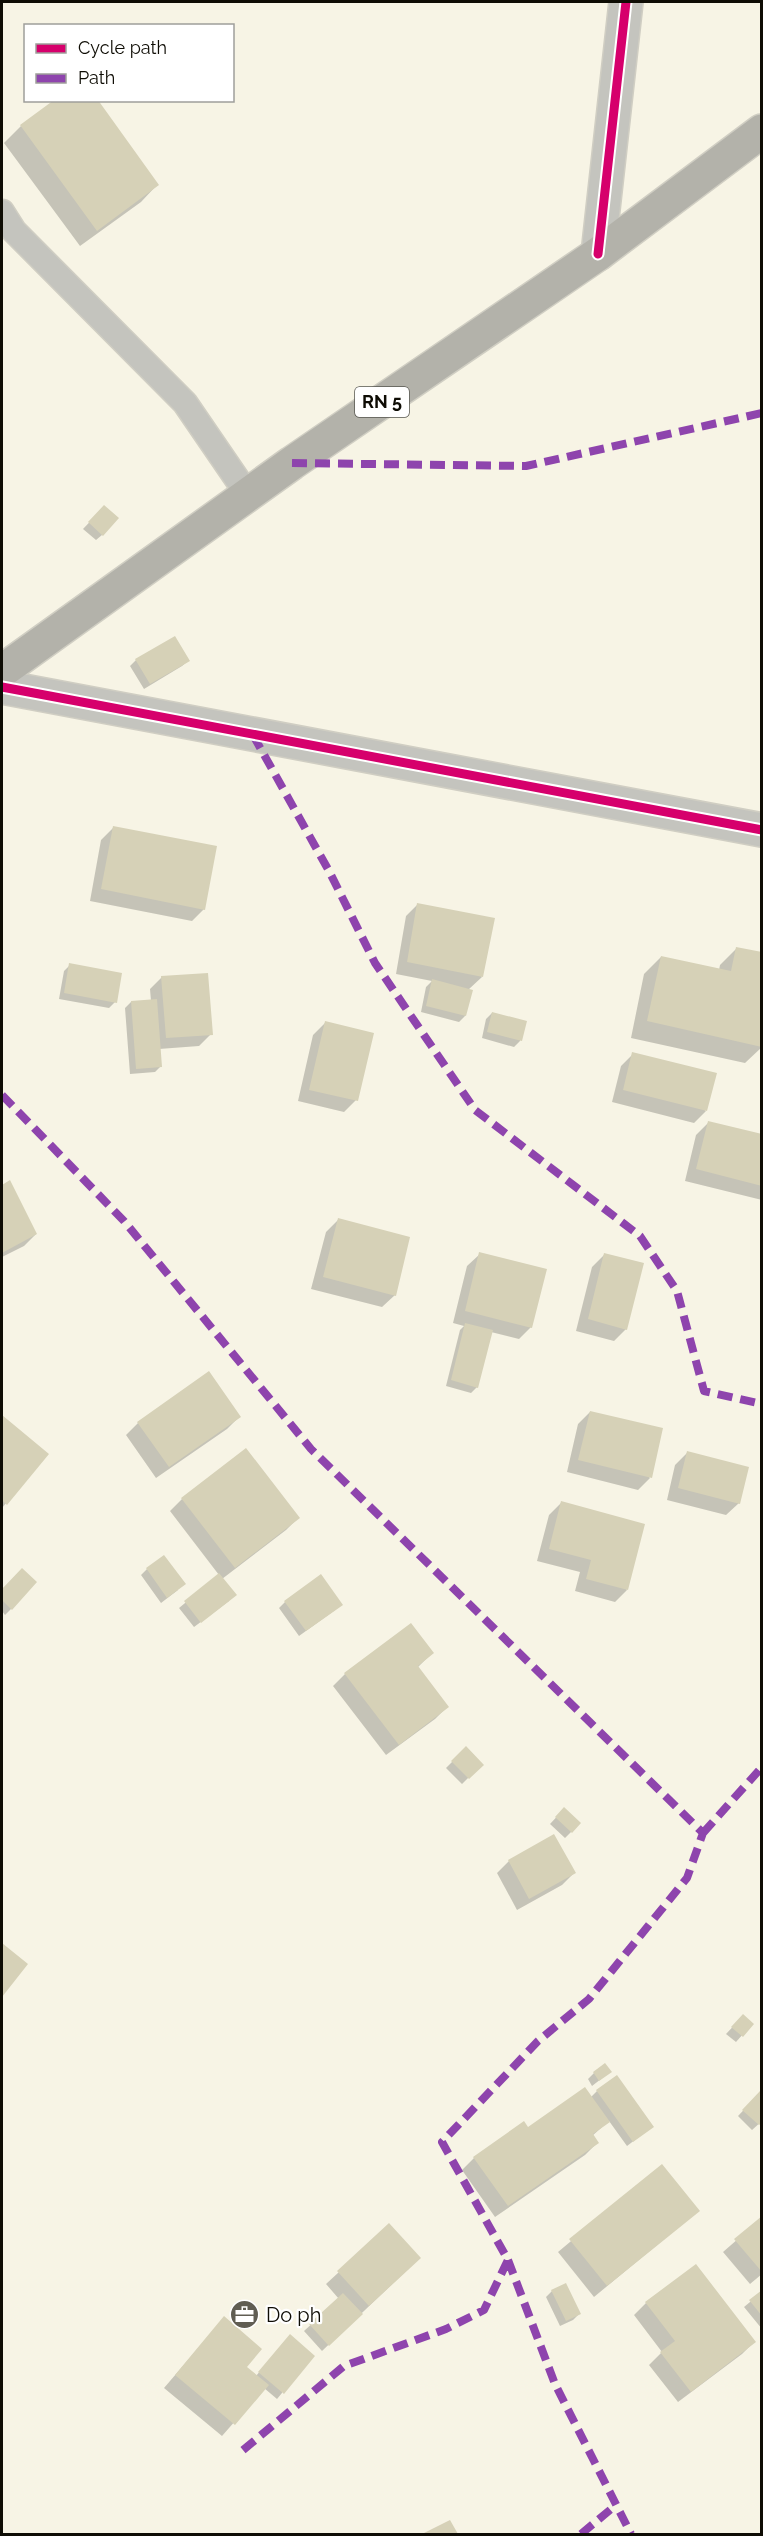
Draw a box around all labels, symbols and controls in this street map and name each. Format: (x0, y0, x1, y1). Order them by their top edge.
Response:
legend (24, 24, 234, 102)
text: Cycle path (78, 37, 167, 58)
text: Path (78, 67, 115, 88)
road number: RN 5 (355, 387, 409, 417)
office icon: Do ph (229, 2299, 261, 2331)
place label: Do ph (266, 2303, 321, 2327)

